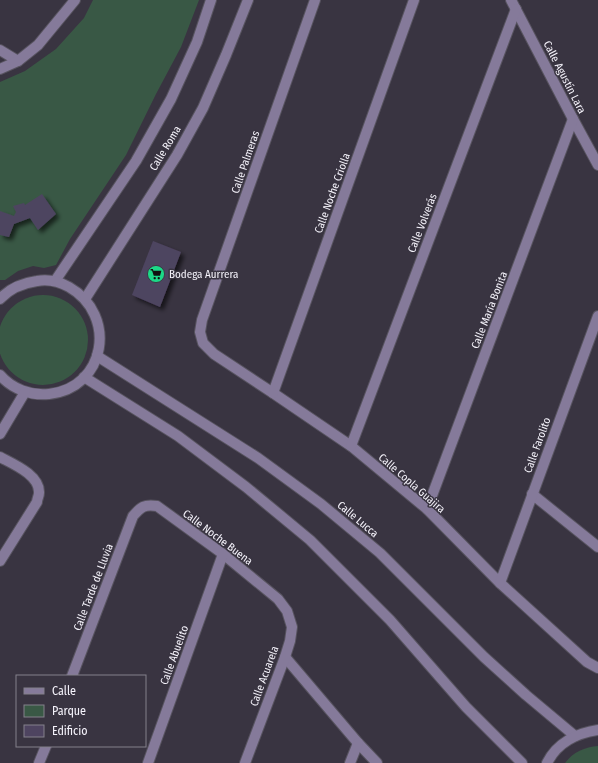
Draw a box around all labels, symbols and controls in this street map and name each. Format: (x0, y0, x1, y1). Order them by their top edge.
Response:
street label: Calle Agustín Lara (541, 39, 588, 116)
street label: Calle Roma (147, 123, 184, 173)
street label: Calle Palmeras (229, 129, 262, 195)
street label: Calle Noche Criolla (312, 151, 353, 235)
street label: Calle Volverás (405, 192, 440, 255)
supermarket icon: Bodega Aurrera (146, 264, 166, 284)
place label: Bodega Aurrera (169, 268, 238, 281)
street label: Calle María Bonita (469, 270, 510, 351)
street label: Calle Farolito (521, 415, 554, 475)
street label: Calle Copla Guajira (376, 451, 448, 516)
street label: Calle Lucca (335, 498, 381, 540)
street label: Calle Noche Buena (180, 507, 255, 568)
street label: Calle Tarde de Lluvia (71, 542, 116, 633)
street label: Calle Abuelito (158, 624, 191, 687)
street label: Calle Acuarela (248, 644, 281, 708)
legend (16, 675, 146, 747)
text: Calle (52, 684, 76, 698)
text: Parque (52, 704, 86, 718)
text: Edificio (52, 724, 88, 738)

